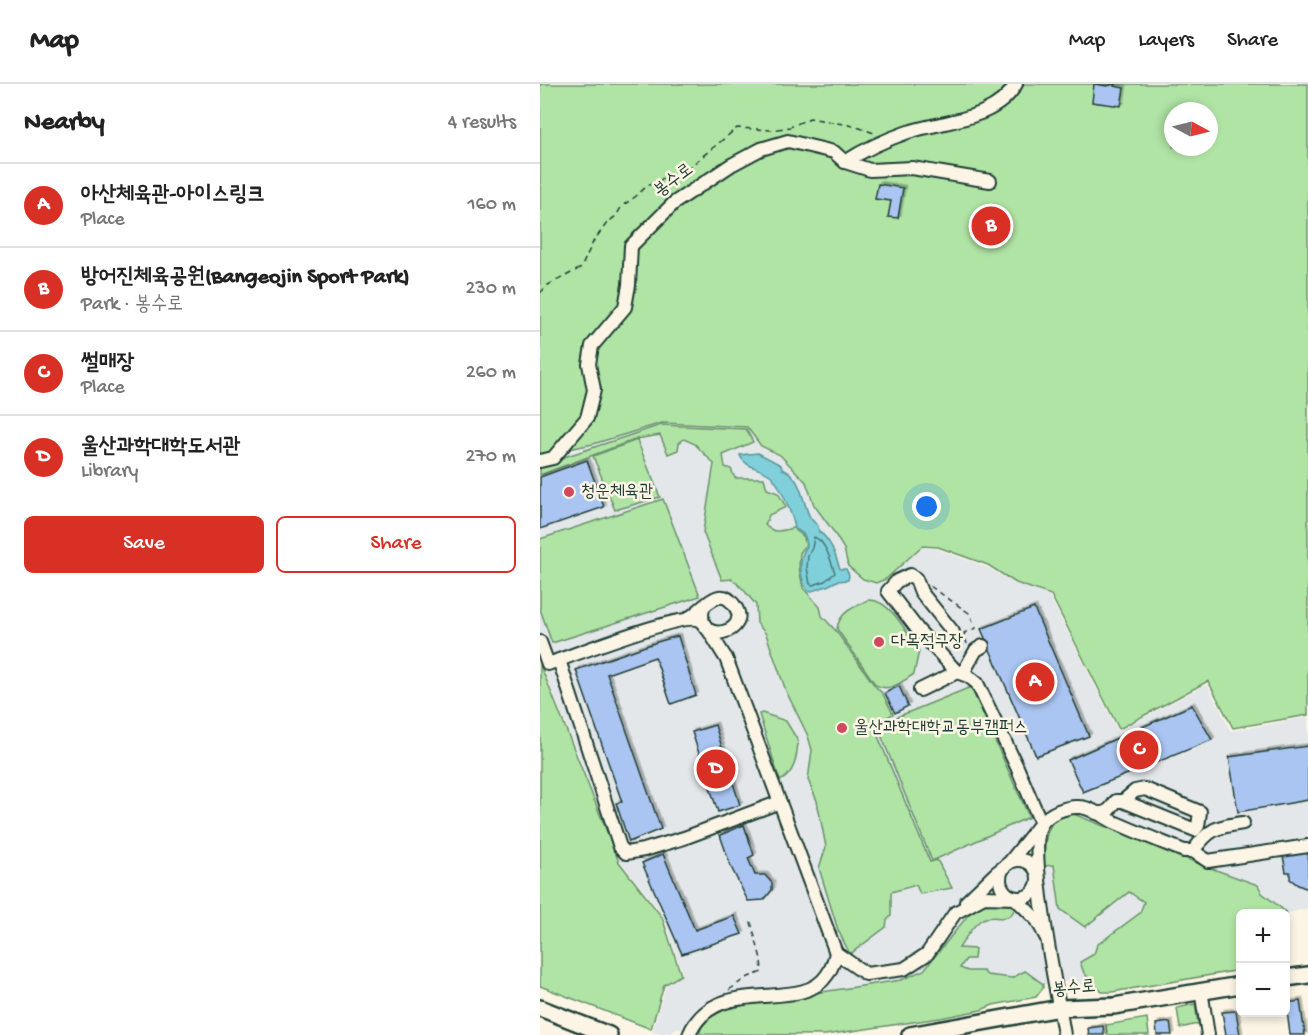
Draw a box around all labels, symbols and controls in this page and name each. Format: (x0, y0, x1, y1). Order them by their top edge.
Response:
text: Map (30, 25, 79, 58)
text: Map (1069, 29, 1105, 54)
text: Layers (1138, 29, 1194, 54)
text: Share (1227, 29, 1278, 54)
north arrow (1164, 102, 1218, 156)
text: Nearby (24, 108, 105, 139)
text: 4 results (448, 112, 516, 135)
street label: 봉수로 (650, 160, 698, 202)
text: 아산체육관-아이스링크 (81, 183, 265, 209)
text: A (38, 194, 49, 217)
text: 160 m (467, 194, 516, 217)
pin: B (972, 204, 1010, 248)
text: Place (81, 209, 125, 232)
text: 방어진체육공원(Bangeojin Sport Park) (81, 265, 410, 291)
text: B (38, 278, 49, 301)
text: 230 m (466, 278, 516, 301)
text: Park · 봉수로 (81, 294, 183, 317)
text: 썰매장 (81, 351, 134, 377)
text: C (38, 362, 49, 385)
text: 260 m (466, 362, 516, 385)
text: Place (81, 377, 125, 400)
text: 울산과학대학도서관 (81, 435, 240, 461)
text: D (37, 446, 50, 469)
text: 270 m (466, 446, 516, 469)
text: Library (81, 461, 138, 484)
place label: 청운체육관 (581, 482, 653, 503)
marker: 청운체육관 (562, 485, 576, 499)
your location (912, 492, 941, 521)
button: Save (24, 516, 264, 573)
button: Share (276, 516, 516, 573)
place label: 다목적구장 (891, 632, 963, 653)
marker: 다목적구장 (872, 635, 886, 649)
pin: A (1016, 660, 1054, 704)
place label: 울산과학대학교동부캠퍼스 (854, 718, 1028, 739)
marker: 울산과학대학교동부캠퍼스 (835, 721, 849, 735)
pin: C (1120, 728, 1158, 772)
pin: D (696, 746, 735, 792)
map controls (1236, 909, 1290, 1017)
button: + (1236, 909, 1290, 963)
button: − (1236, 963, 1290, 1017)
street label: 봉수로 (1051, 977, 1097, 1001)

